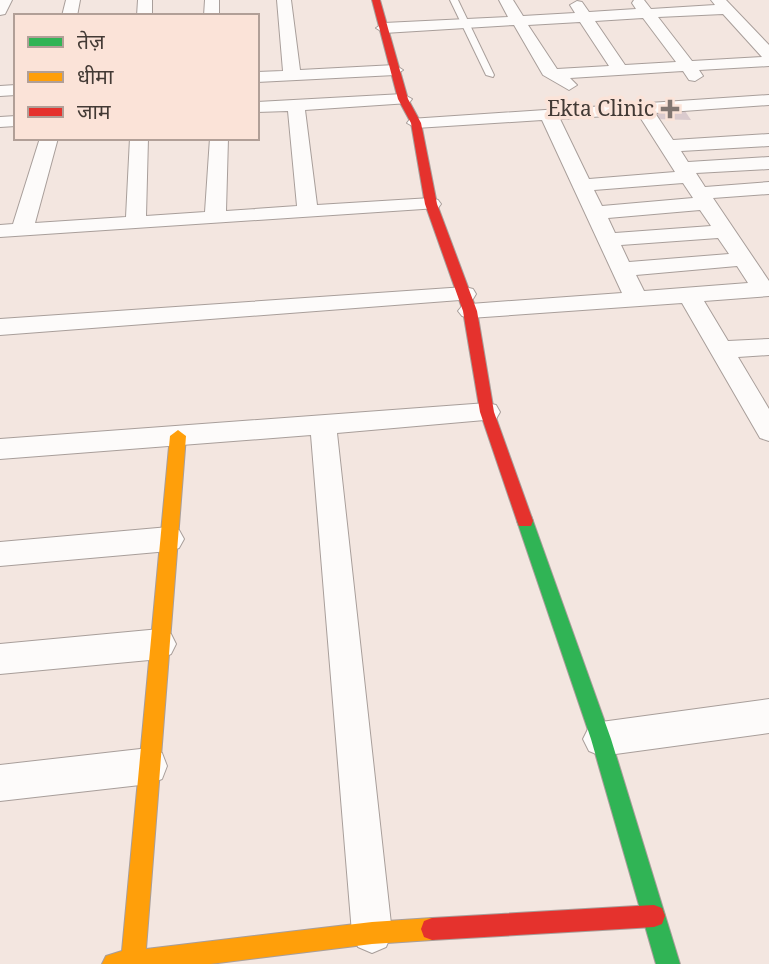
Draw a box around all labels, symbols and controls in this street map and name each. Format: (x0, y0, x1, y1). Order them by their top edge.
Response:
legend (14, 14, 259, 140)
text: तेज़ (77, 27, 105, 55)
text: धीमा (77, 62, 114, 90)
place label: Ekta Clinic (547, 94, 654, 122)
text: जाम (77, 97, 111, 125)
marker: Ekta Clinic (660, 99, 680, 119)

